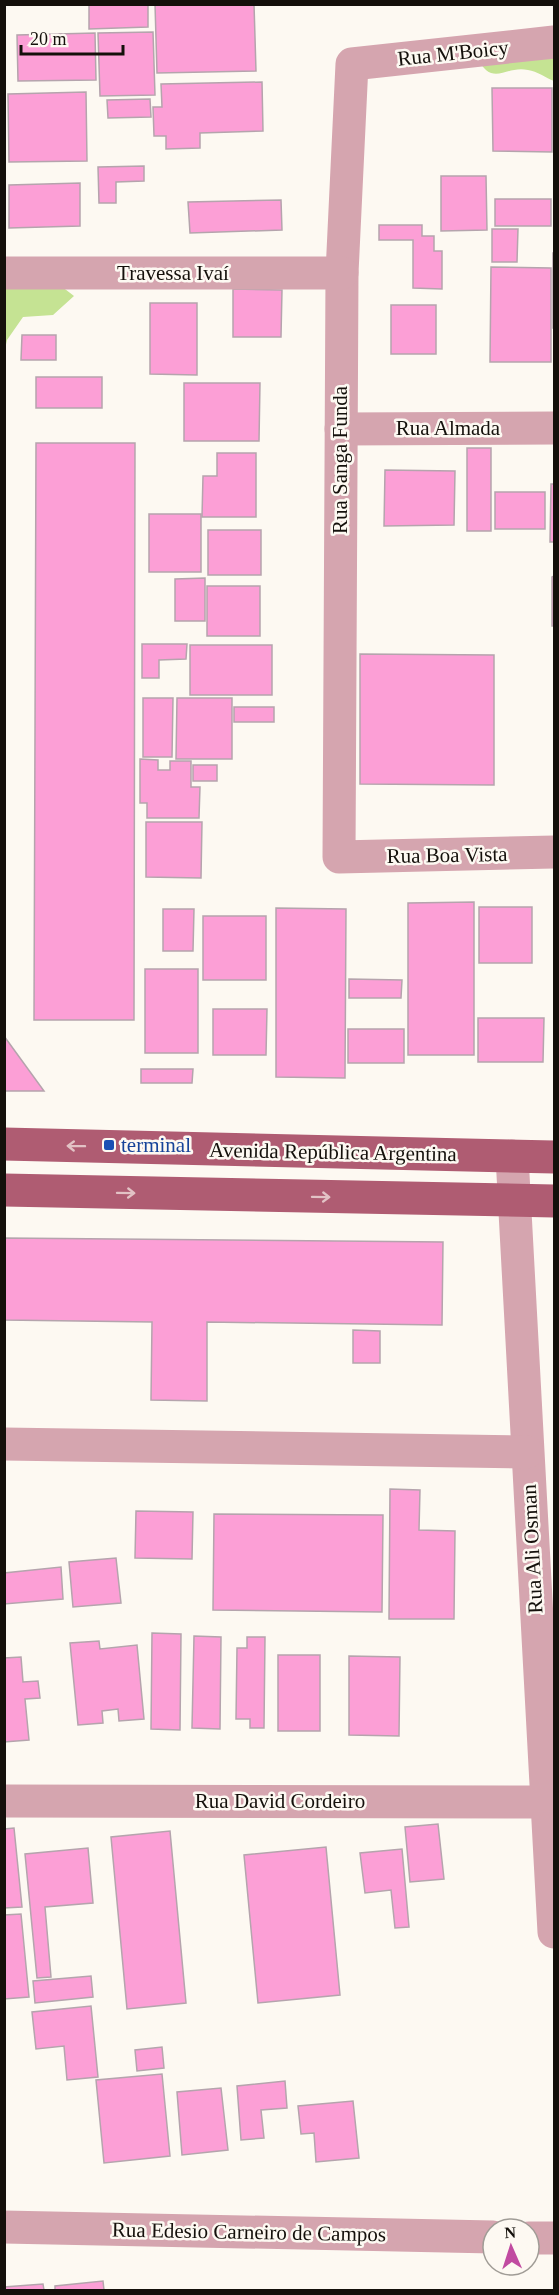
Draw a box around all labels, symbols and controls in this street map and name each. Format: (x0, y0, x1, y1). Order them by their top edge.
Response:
scale bar (21, 18, 123, 56)
text: 20 m (30, 29, 67, 49)
street label: Rua M'Boicy (396, 35, 510, 71)
street label: Travessa Ivaí (117, 261, 229, 285)
street label: Rua Sanga Funda (328, 385, 352, 534)
street label: Rua Almada (396, 416, 501, 440)
street label: Rua Boa Vista (386, 842, 508, 868)
place label: terminal (121, 1133, 191, 1157)
marker: terminal (102, 1138, 116, 1152)
street label: Avenida República Argentina (209, 1138, 458, 1166)
one-way arrow (67, 1140, 87, 1152)
one-way arrow (115, 1187, 135, 1198)
one-way arrow (310, 1192, 330, 1203)
street label: Rua Ali Osman (517, 1483, 547, 1614)
street label: Rua David Cordeiro (195, 1789, 365, 1813)
north arrow (481, 2217, 541, 2277)
street label: Rua Edesio Carneiro de Campos (112, 2218, 386, 2246)
text: N (504, 2224, 517, 2241)

